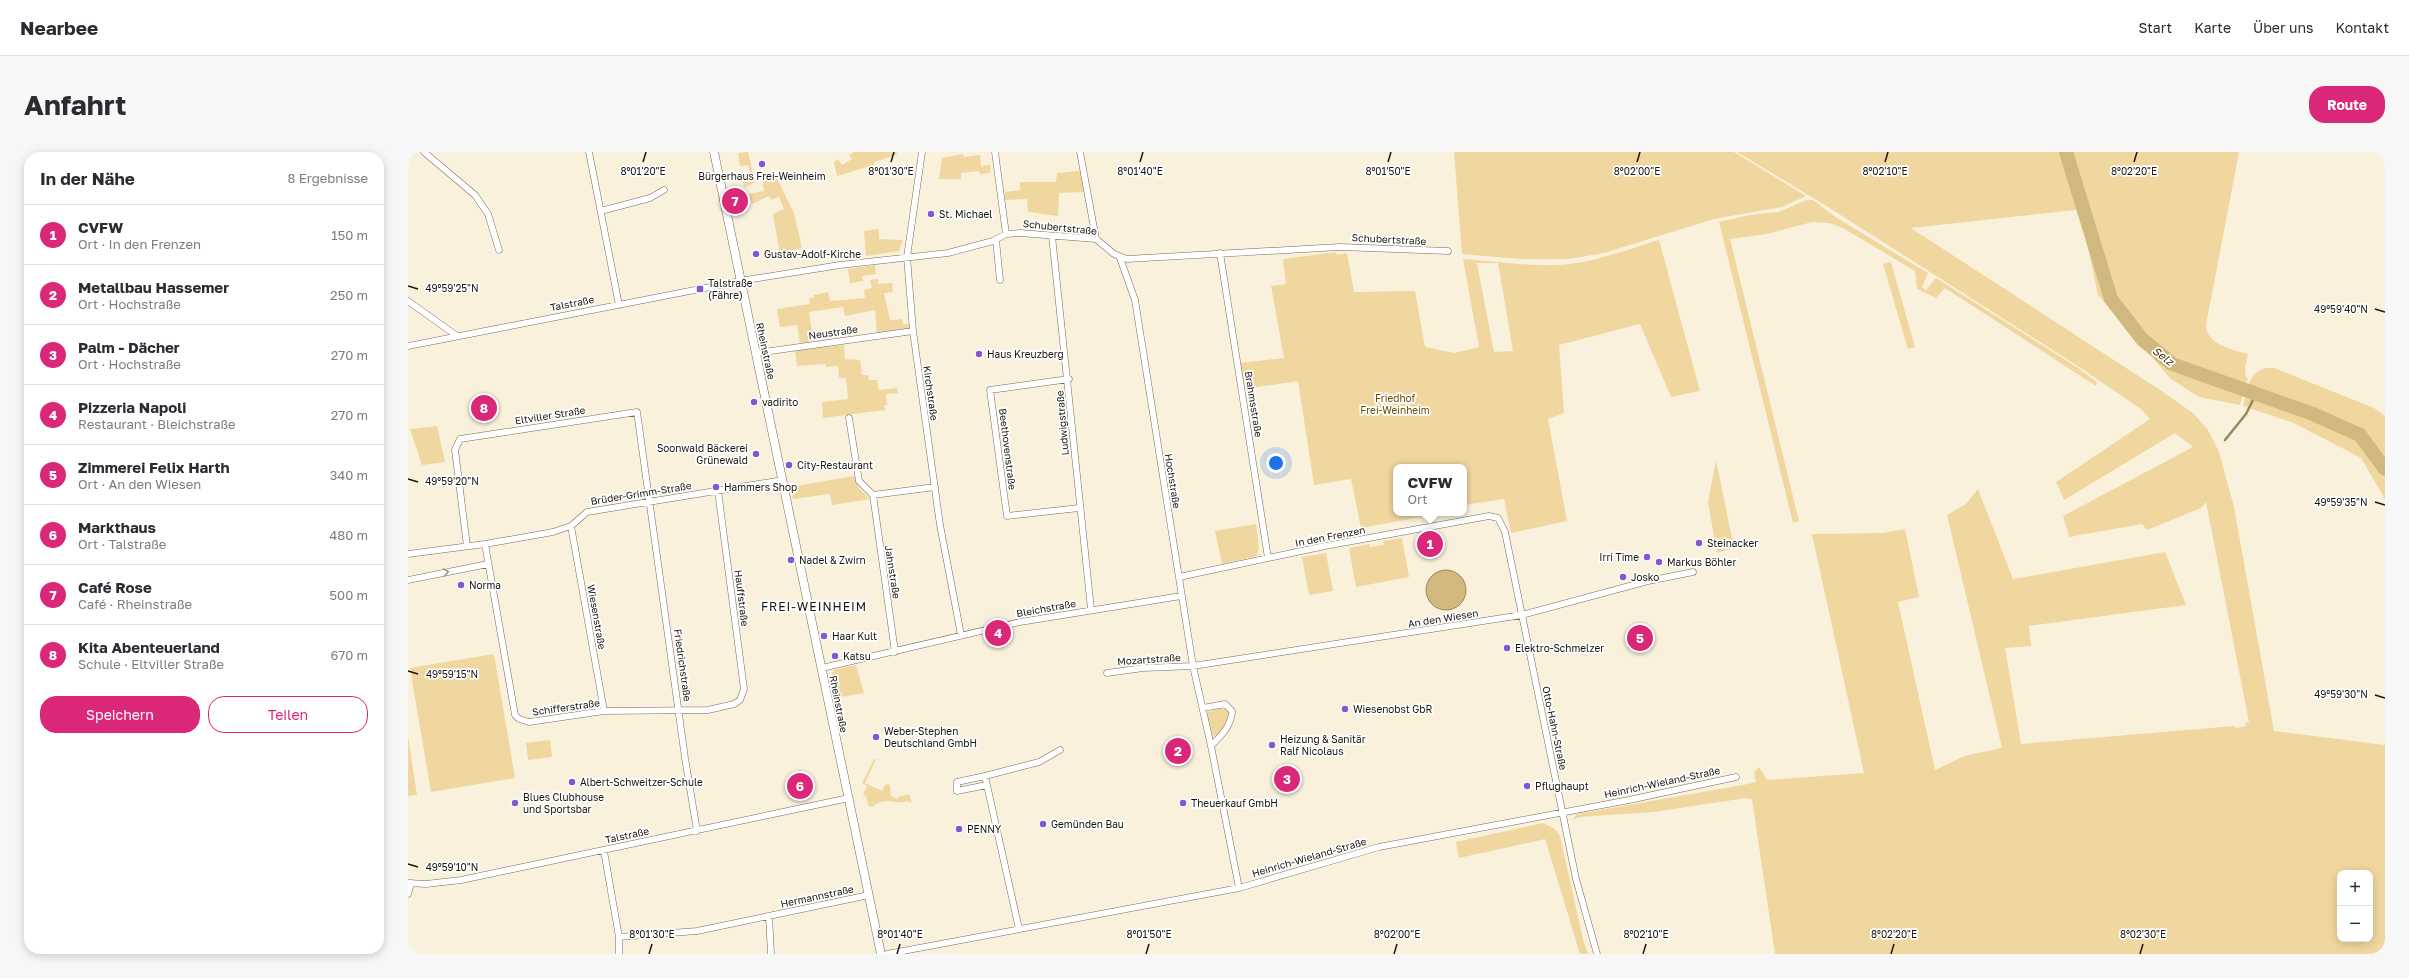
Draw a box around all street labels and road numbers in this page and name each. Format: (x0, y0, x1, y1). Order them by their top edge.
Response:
street label: Schubertstraße (1022, 217, 1098, 237)
street label: Schubertstraße (1352, 231, 1427, 247)
street label: Talstraße (549, 293, 595, 313)
street label: Rheinstraße (754, 321, 778, 381)
street label: Neustraße (808, 323, 859, 341)
street label: Kirchstraße (921, 365, 941, 421)
street label: Brahmsstraße (1243, 370, 1265, 438)
street label: Ludwigstraße (1053, 390, 1071, 456)
street label: Eltviller Straße (514, 403, 586, 427)
street label: Beethovenstraße (997, 408, 1019, 491)
street label: Hochstraße (1163, 453, 1183, 510)
street label: Brüder-Grimm-Straße (590, 479, 693, 507)
street label: In den Frenzen (1294, 523, 1366, 549)
street label: Jahnstraße (883, 544, 903, 600)
street label: Hauffstraße (733, 569, 751, 627)
street label: Wiesenstraße (585, 584, 609, 651)
street label: Bleichstraße (1015, 597, 1077, 619)
street label: An den Wiesen (1407, 606, 1479, 630)
street label: Friedrichstraße (672, 628, 694, 702)
street label: Mozartstraße (1117, 651, 1181, 667)
street label: Rheinstraße (828, 674, 850, 734)
street label: Otto-Hahn-Straße (1540, 685, 1570, 771)
street label: Schifferstraße (531, 696, 601, 718)
street label: Heinrich-Wieland-Straße (1603, 764, 1721, 800)
street label: Talstraße (604, 824, 650, 845)
street label: Heinrich-Wieland-Straße (1250, 835, 1368, 879)
street label: Hermannstraße (779, 882, 855, 910)

